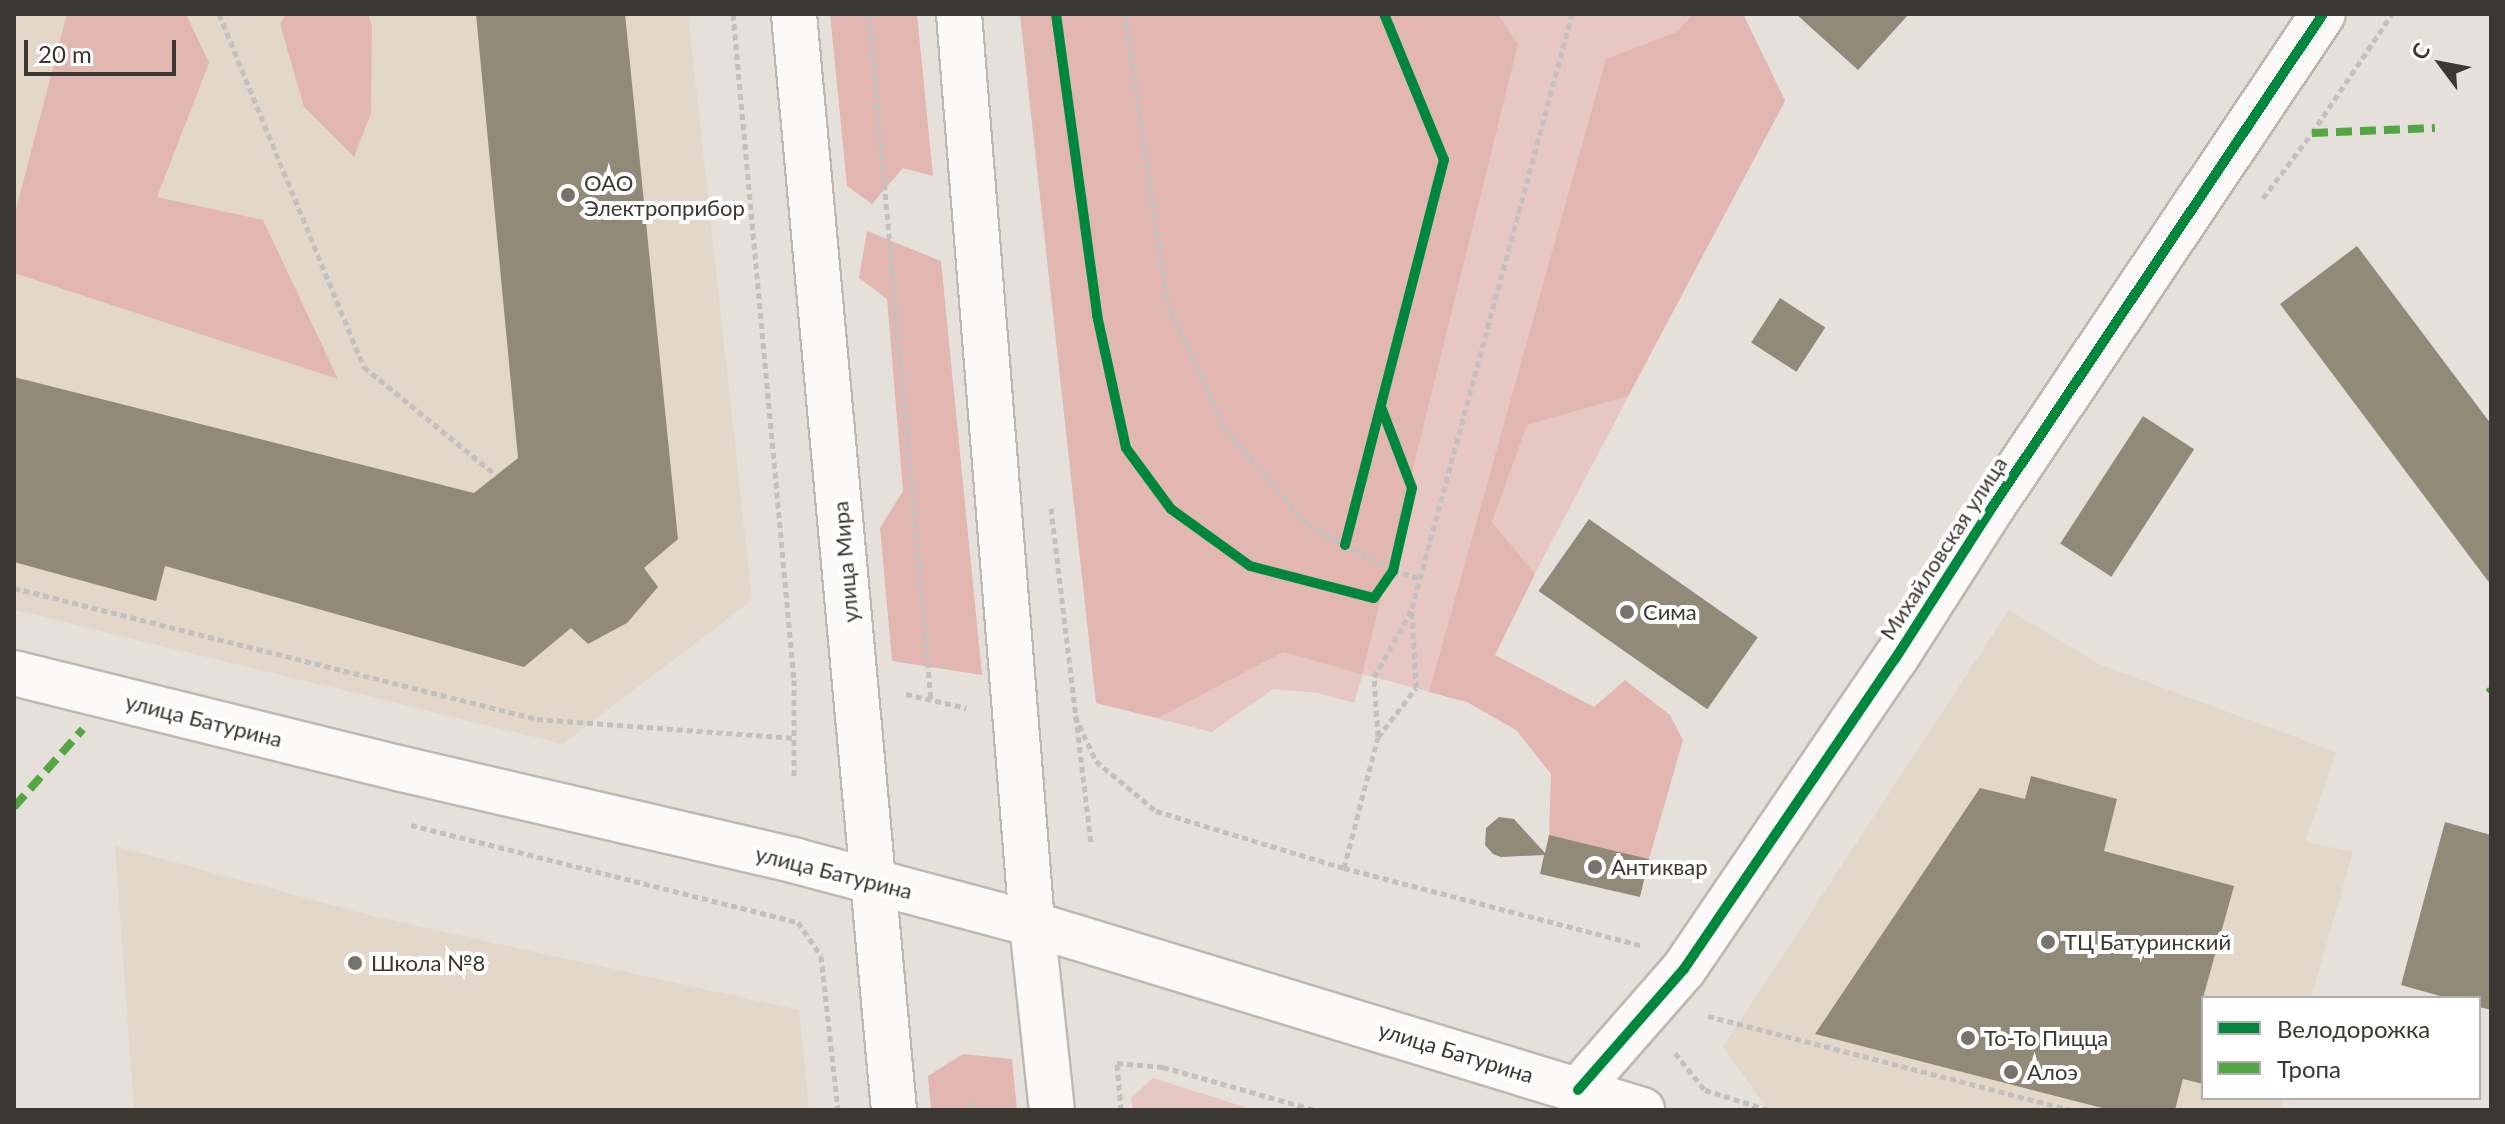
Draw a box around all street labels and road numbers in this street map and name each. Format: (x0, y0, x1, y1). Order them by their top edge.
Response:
street label: Михайловская улица (1874, 451, 2012, 645)
street label: улица Мира (827, 500, 863, 624)
street label: улица Батурина (123, 688, 285, 752)
street label: улица Батурина (753, 840, 915, 904)
street label: улица Батурина (1375, 1016, 1537, 1088)

